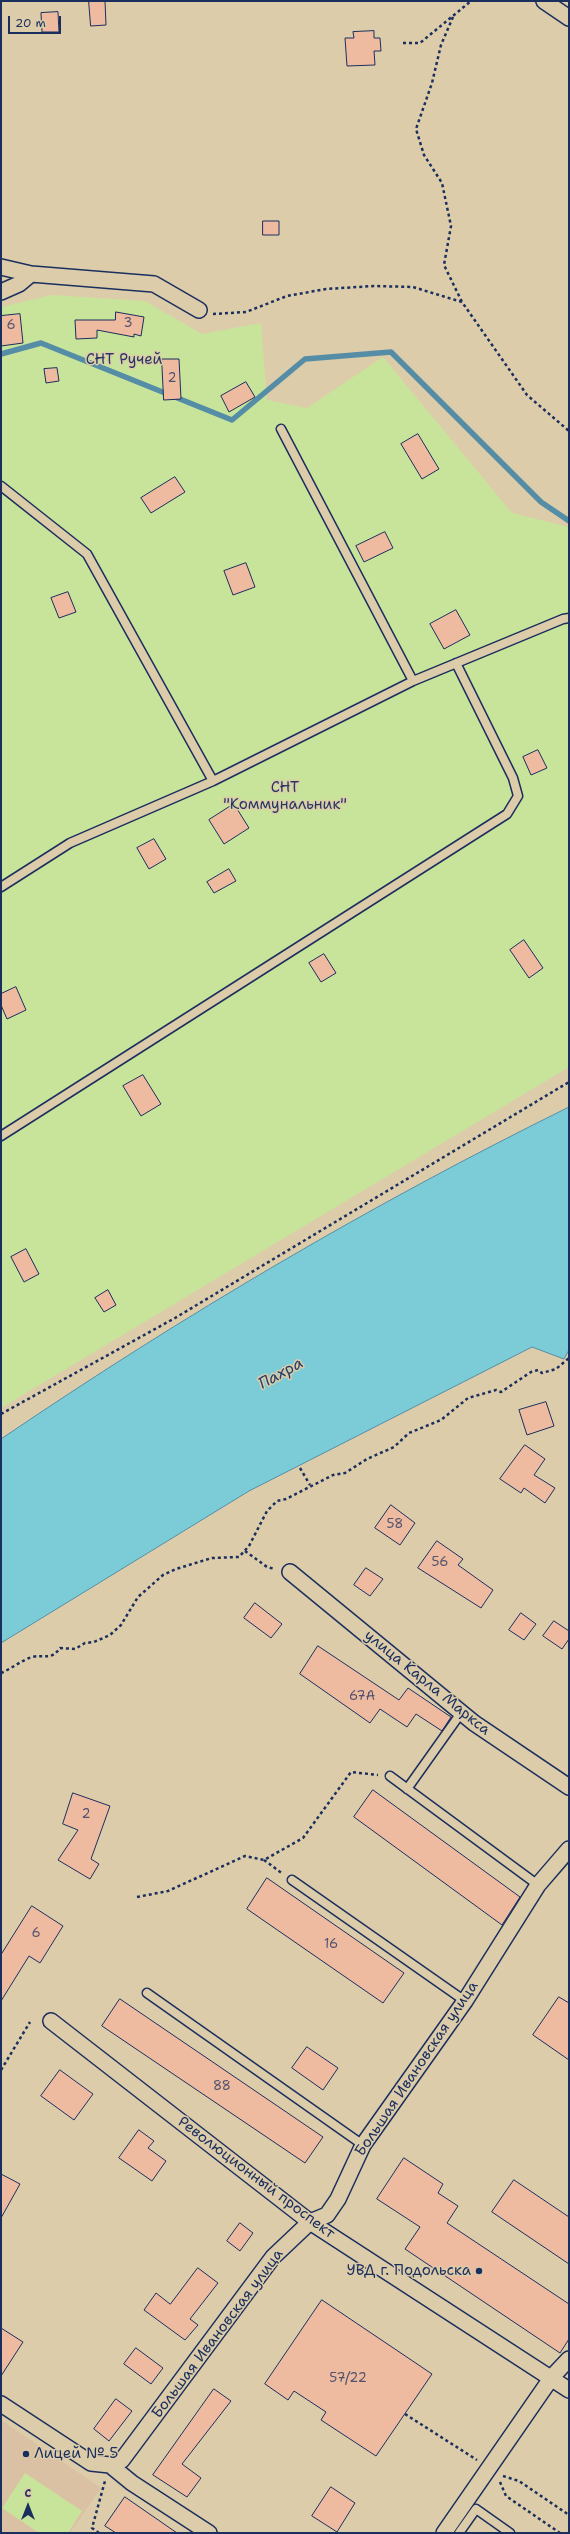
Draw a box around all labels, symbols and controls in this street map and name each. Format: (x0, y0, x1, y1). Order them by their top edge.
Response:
scale bar (10, 8, 63, 34)
text: 20 m (15, 15, 46, 31)
house number: 3 (123, 316, 133, 332)
house number: 6 (6, 318, 16, 334)
park label: СНТ Ручей (86, 351, 162, 369)
house number: 2 (167, 371, 177, 387)
park label: СНТ "Коммунальник" (223, 779, 347, 814)
water label: Пахра (255, 1354, 307, 1394)
house number: 58 (387, 1517, 403, 1533)
house number: 56 (432, 1555, 448, 1571)
street label: улица Карла Маркса (360, 1627, 494, 1739)
house number: 67А (349, 1689, 375, 1705)
house number: 2 (81, 1807, 91, 1823)
house number: 6 (31, 1926, 41, 1942)
house number: 16 (324, 1937, 338, 1953)
street label: Большая Ивановская улица (352, 1978, 482, 2160)
house number: 88 (213, 2079, 231, 2095)
street label: Революционный проспект (174, 2113, 338, 2243)
street label: Большая Ивановская улица (148, 2246, 288, 2422)
place label: УВД г. Подольска (346, 2262, 471, 2280)
marker: УВД г. Подольска (474, 2266, 484, 2276)
house number: 57/22 (329, 2371, 367, 2387)
place label: Лицей № 5 (34, 2445, 119, 2463)
marker: Лицей № 5 (21, 2449, 31, 2459)
north arrow (8, 2486, 48, 2526)
text: С (25, 2486, 31, 2501)

